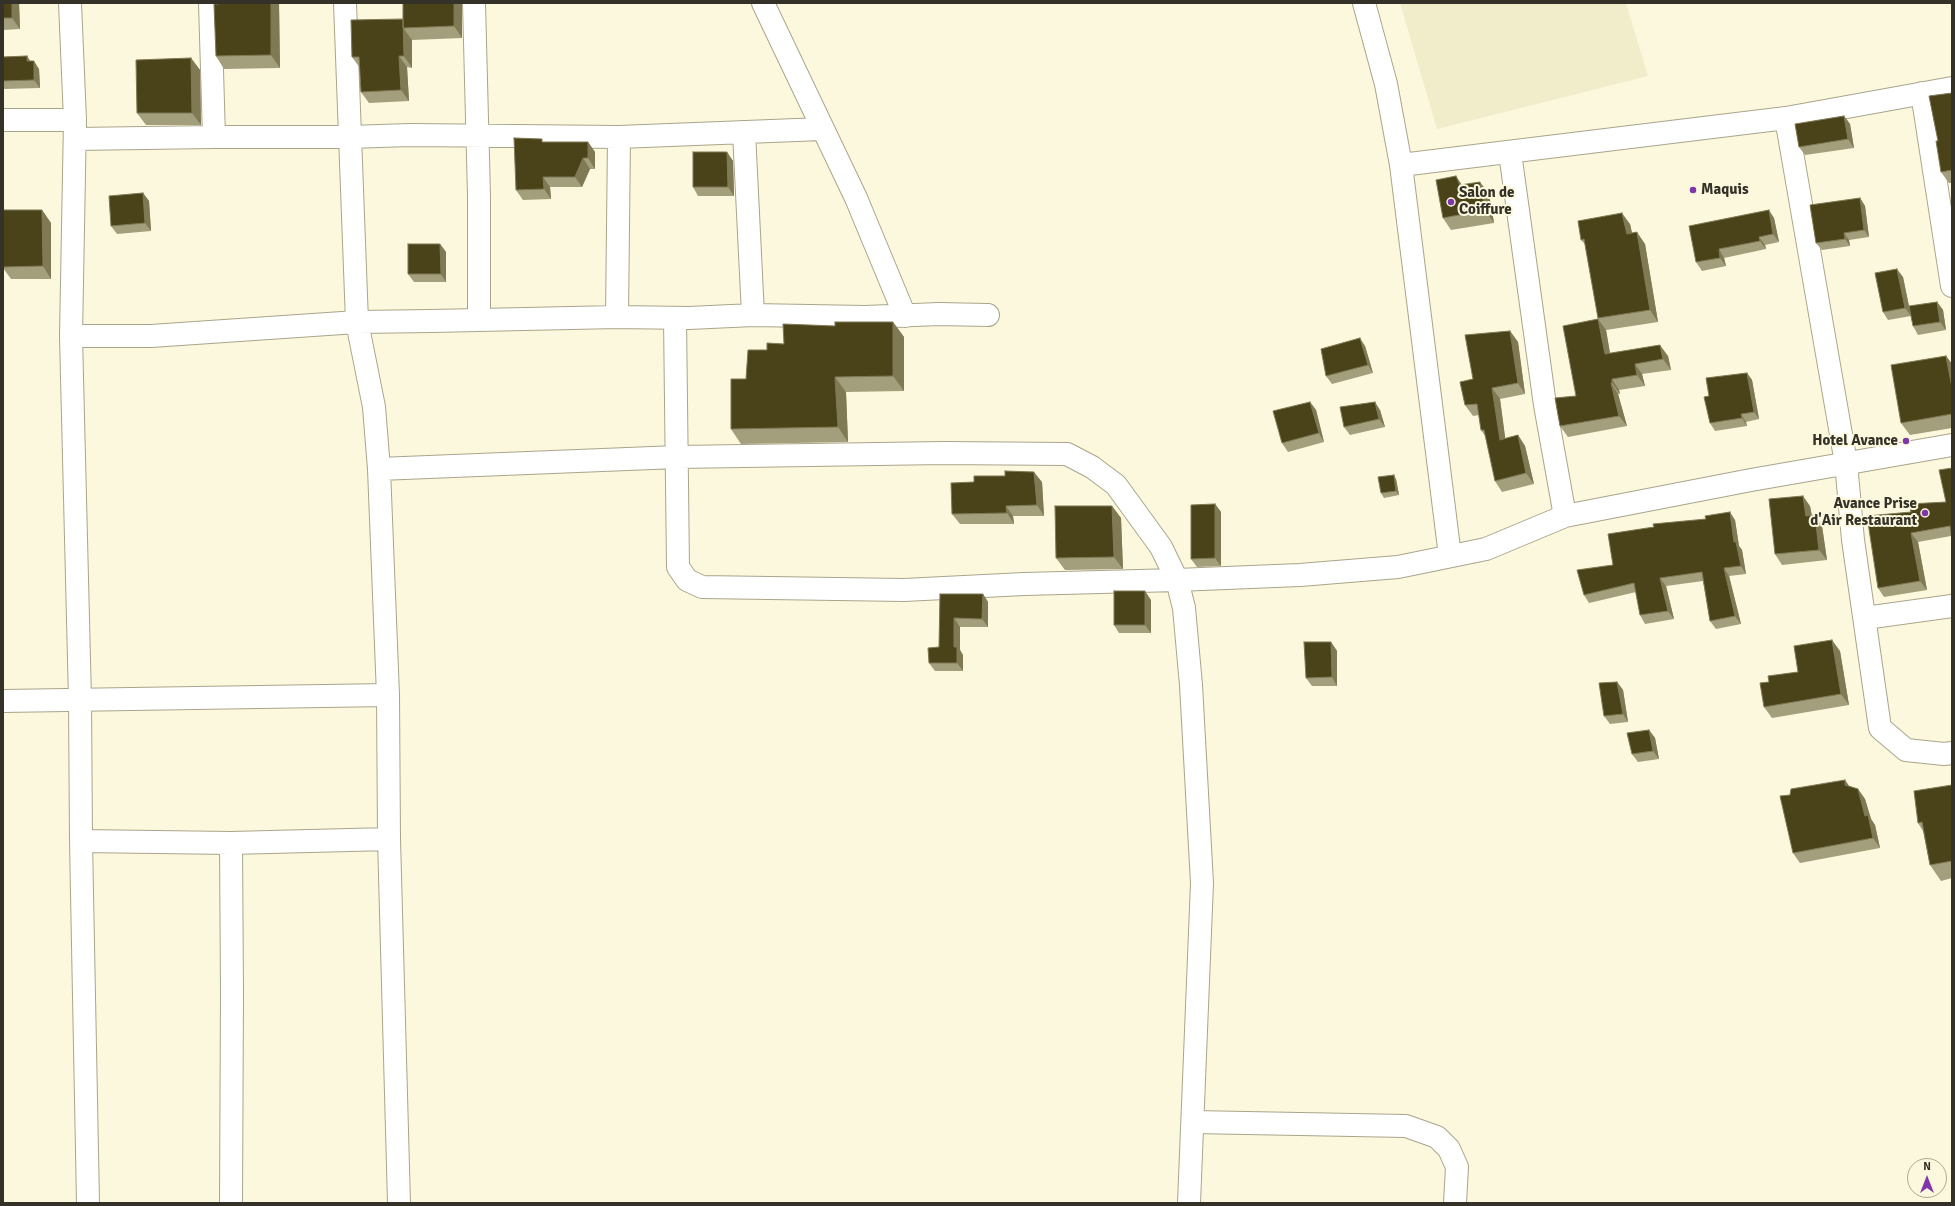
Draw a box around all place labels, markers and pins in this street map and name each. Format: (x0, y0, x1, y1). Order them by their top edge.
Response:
place label: Maquis (1701, 181, 1749, 199)
place label: Salon de Coiffure (1459, 184, 1514, 219)
marker: Maquis (1688, 185, 1698, 195)
marker: Salon de Coiffure (1446, 197, 1456, 207)
place label: Hotel Avance (1812, 432, 1898, 450)
marker: Hotel Avance (1901, 436, 1911, 446)
place label: Avance Prise d'Air Restaurant (1810, 495, 1917, 530)
marker: Avance Prise d'Air Restaurant (1920, 508, 1930, 518)

